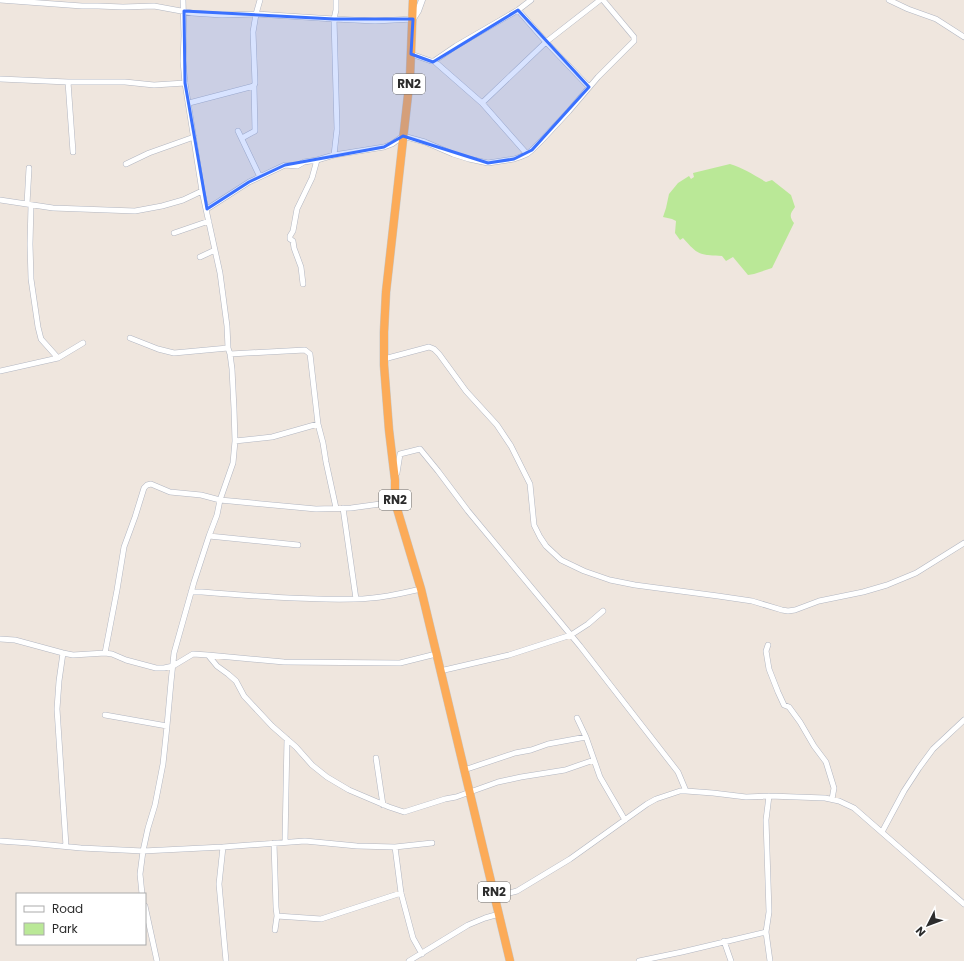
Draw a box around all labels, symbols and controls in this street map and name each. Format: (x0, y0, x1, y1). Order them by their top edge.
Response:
road number: RN2 (393, 74, 425, 94)
road number: RN2 (379, 490, 411, 510)
road number: RN2 (478, 882, 510, 902)
legend (16, 893, 146, 945)
text: Road (52, 900, 83, 917)
north arrow (908, 905, 948, 945)
text: Park (52, 920, 79, 937)
text: N (912, 923, 929, 940)

